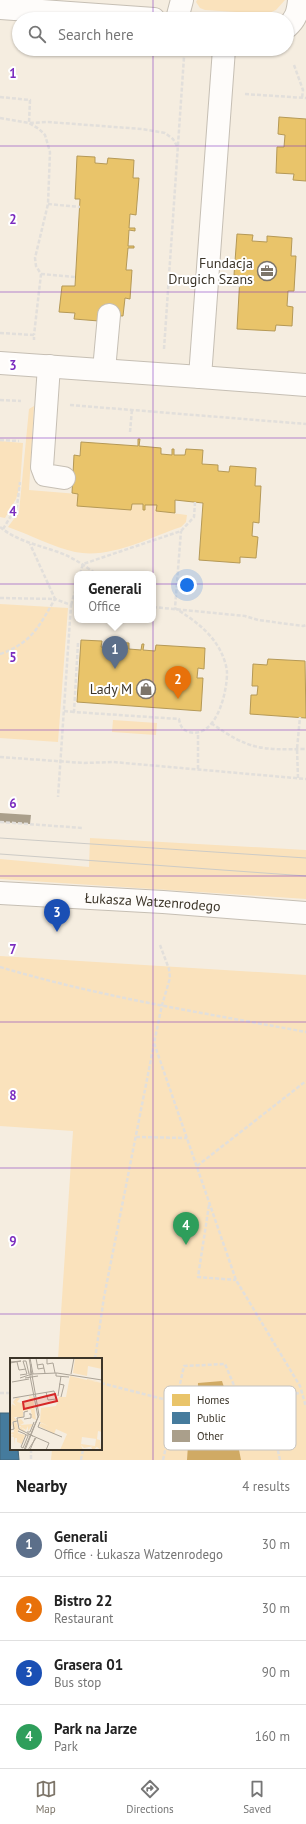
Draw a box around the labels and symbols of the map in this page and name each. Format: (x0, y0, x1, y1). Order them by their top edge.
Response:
text: 1 (9, 65, 17, 82)
text: 2 (9, 211, 17, 228)
place label: Fundacja Drugich Szans (168, 254, 253, 288)
office icon: Fundacja Drugich Szans (256, 260, 278, 282)
text: 3 (9, 357, 17, 374)
text: 4 (9, 503, 17, 520)
your location (177, 575, 197, 595)
pin: 1 (102, 636, 128, 669)
text: 5 (9, 649, 17, 666)
pin: 2 (165, 666, 191, 699)
shop icon: Lady M (135, 678, 157, 700)
place label: Lady M (90, 680, 132, 698)
text: 6 (9, 795, 17, 812)
street label: Łukasza Watzenrodego (84, 889, 221, 915)
pin: 3 (44, 899, 70, 932)
text: 7 (9, 941, 17, 958)
text: 8 (9, 1087, 17, 1104)
pin: 4 (173, 1212, 199, 1245)
text: 9 (9, 1233, 17, 1250)
inset map (10, 1358, 102, 1450)
legend (164, 1386, 296, 1450)
text: Homes (197, 1393, 230, 1407)
text: Public (197, 1411, 226, 1425)
text: Other (197, 1429, 224, 1443)

